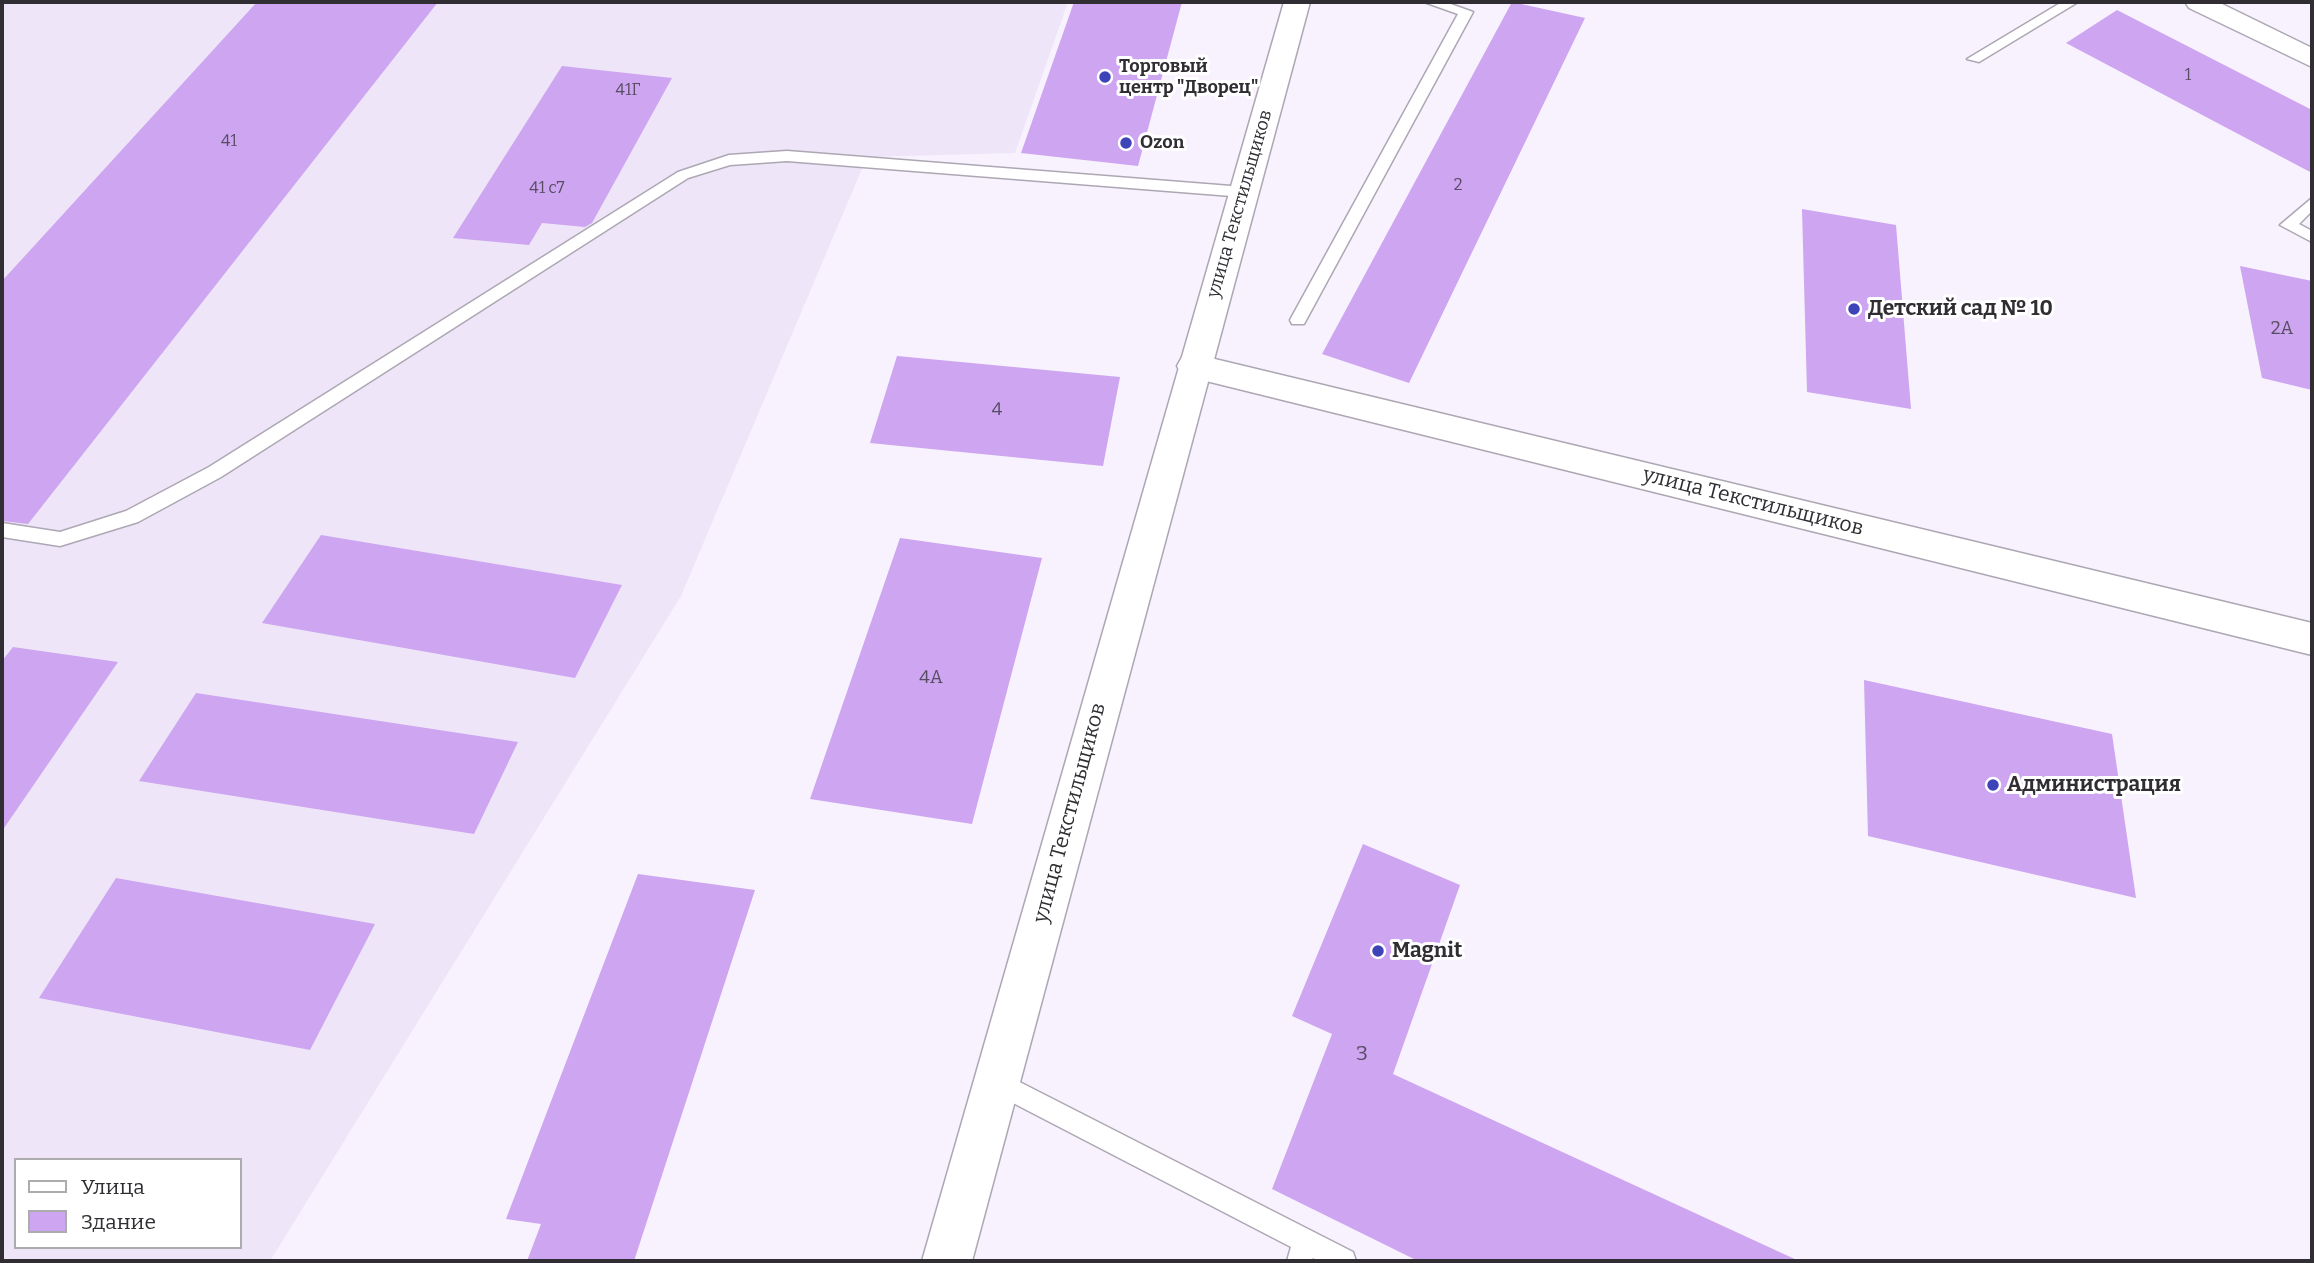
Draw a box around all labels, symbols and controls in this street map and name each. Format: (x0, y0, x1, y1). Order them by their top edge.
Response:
place label: Торговый центр "Дворец" (1119, 56, 1259, 98)
house number: 1 (2185, 66, 2191, 86)
marker: Торговый центр "Дворец" (1097, 69, 1113, 85)
house number: 41Г (616, 81, 640, 101)
street label: улица Текстильщиков (1203, 108, 1277, 300)
house number: 41 (221, 132, 237, 152)
place label: Ozon (1140, 132, 1184, 154)
marker: Ozon (1118, 135, 1134, 151)
house number: 2 (1454, 176, 1462, 196)
house number: 41 с7 (529, 179, 565, 199)
place label: Детский сад № 10 (1868, 296, 2053, 322)
marker: Детский сад № 10 (1846, 301, 1862, 317)
house number: 2А (2271, 318, 2293, 340)
house number: 4 (992, 399, 1002, 421)
street label: улица Текстильщиков (1640, 462, 1866, 542)
house number: 4А (919, 667, 943, 689)
street label: улица Текстильщиков (1029, 700, 1111, 926)
place label: Администрация (2007, 772, 2181, 798)
marker: Администрация (1985, 777, 2001, 793)
place label: Magnit (1392, 938, 1462, 964)
marker: Magnit (1370, 943, 1386, 959)
house number: 3 (1356, 1041, 1368, 1067)
legend (14, 1158, 242, 1249)
text: Улица (81, 1174, 145, 1200)
text: Здание (81, 1209, 156, 1235)

